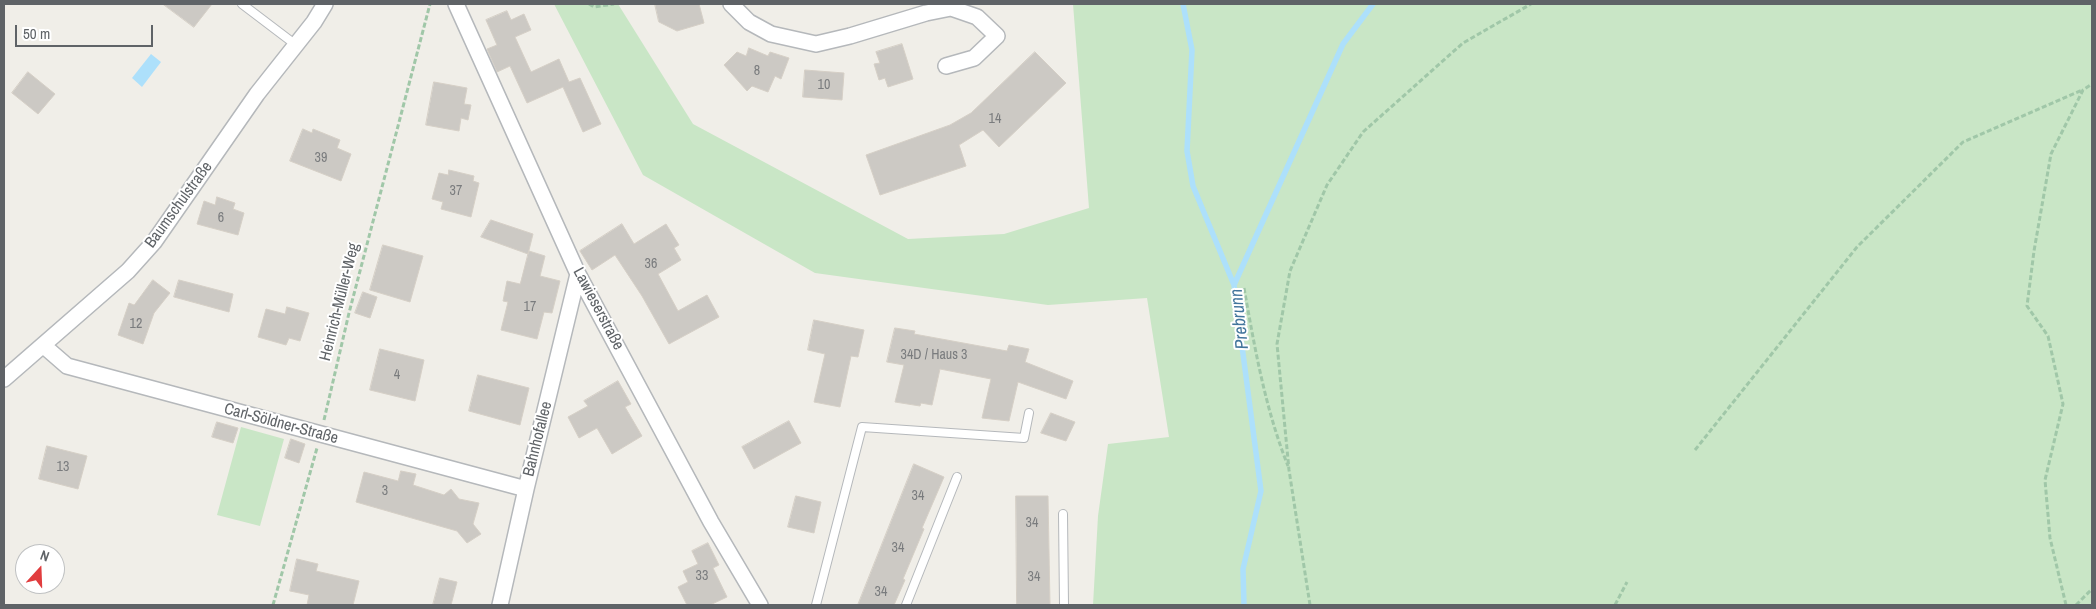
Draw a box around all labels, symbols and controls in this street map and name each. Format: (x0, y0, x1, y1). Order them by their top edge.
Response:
scale bar (18, 15, 155, 47)
text: 50 m (23, 23, 50, 44)
house number: 8 (754, 63, 760, 79)
house number: 10 (818, 77, 830, 93)
house number: 14 (989, 111, 1001, 127)
house number: 39 (315, 150, 327, 166)
street label: Baumschulstraße (141, 158, 217, 252)
house number: 37 (450, 183, 462, 199)
house number: 6 (218, 210, 224, 226)
street label: Heinrich-Müller-Weg (316, 241, 364, 363)
house number: 36 (645, 256, 657, 272)
street label: Lawieserstraße (568, 265, 628, 353)
water label: Prebrunn (1226, 288, 1254, 350)
house number: 17 (524, 299, 536, 315)
house number: 12 (130, 316, 142, 332)
house number: 34D / Haus 3 (900, 347, 968, 363)
house number: 4 (394, 367, 400, 383)
street label: Carl-Söldner-Straße (222, 400, 340, 448)
street label: Bahnhofallee (519, 400, 557, 478)
house number: 13 (57, 459, 69, 475)
house number: 3 (382, 483, 388, 499)
house number: 34 (912, 488, 924, 504)
house number: 34 (1026, 515, 1038, 531)
house number: 34 (892, 540, 904, 556)
north arrow (15, 544, 65, 594)
text: N (38, 546, 52, 566)
house number: 33 (696, 568, 708, 584)
house number: 34 (1028, 569, 1040, 585)
house number: 34 (875, 584, 887, 600)

